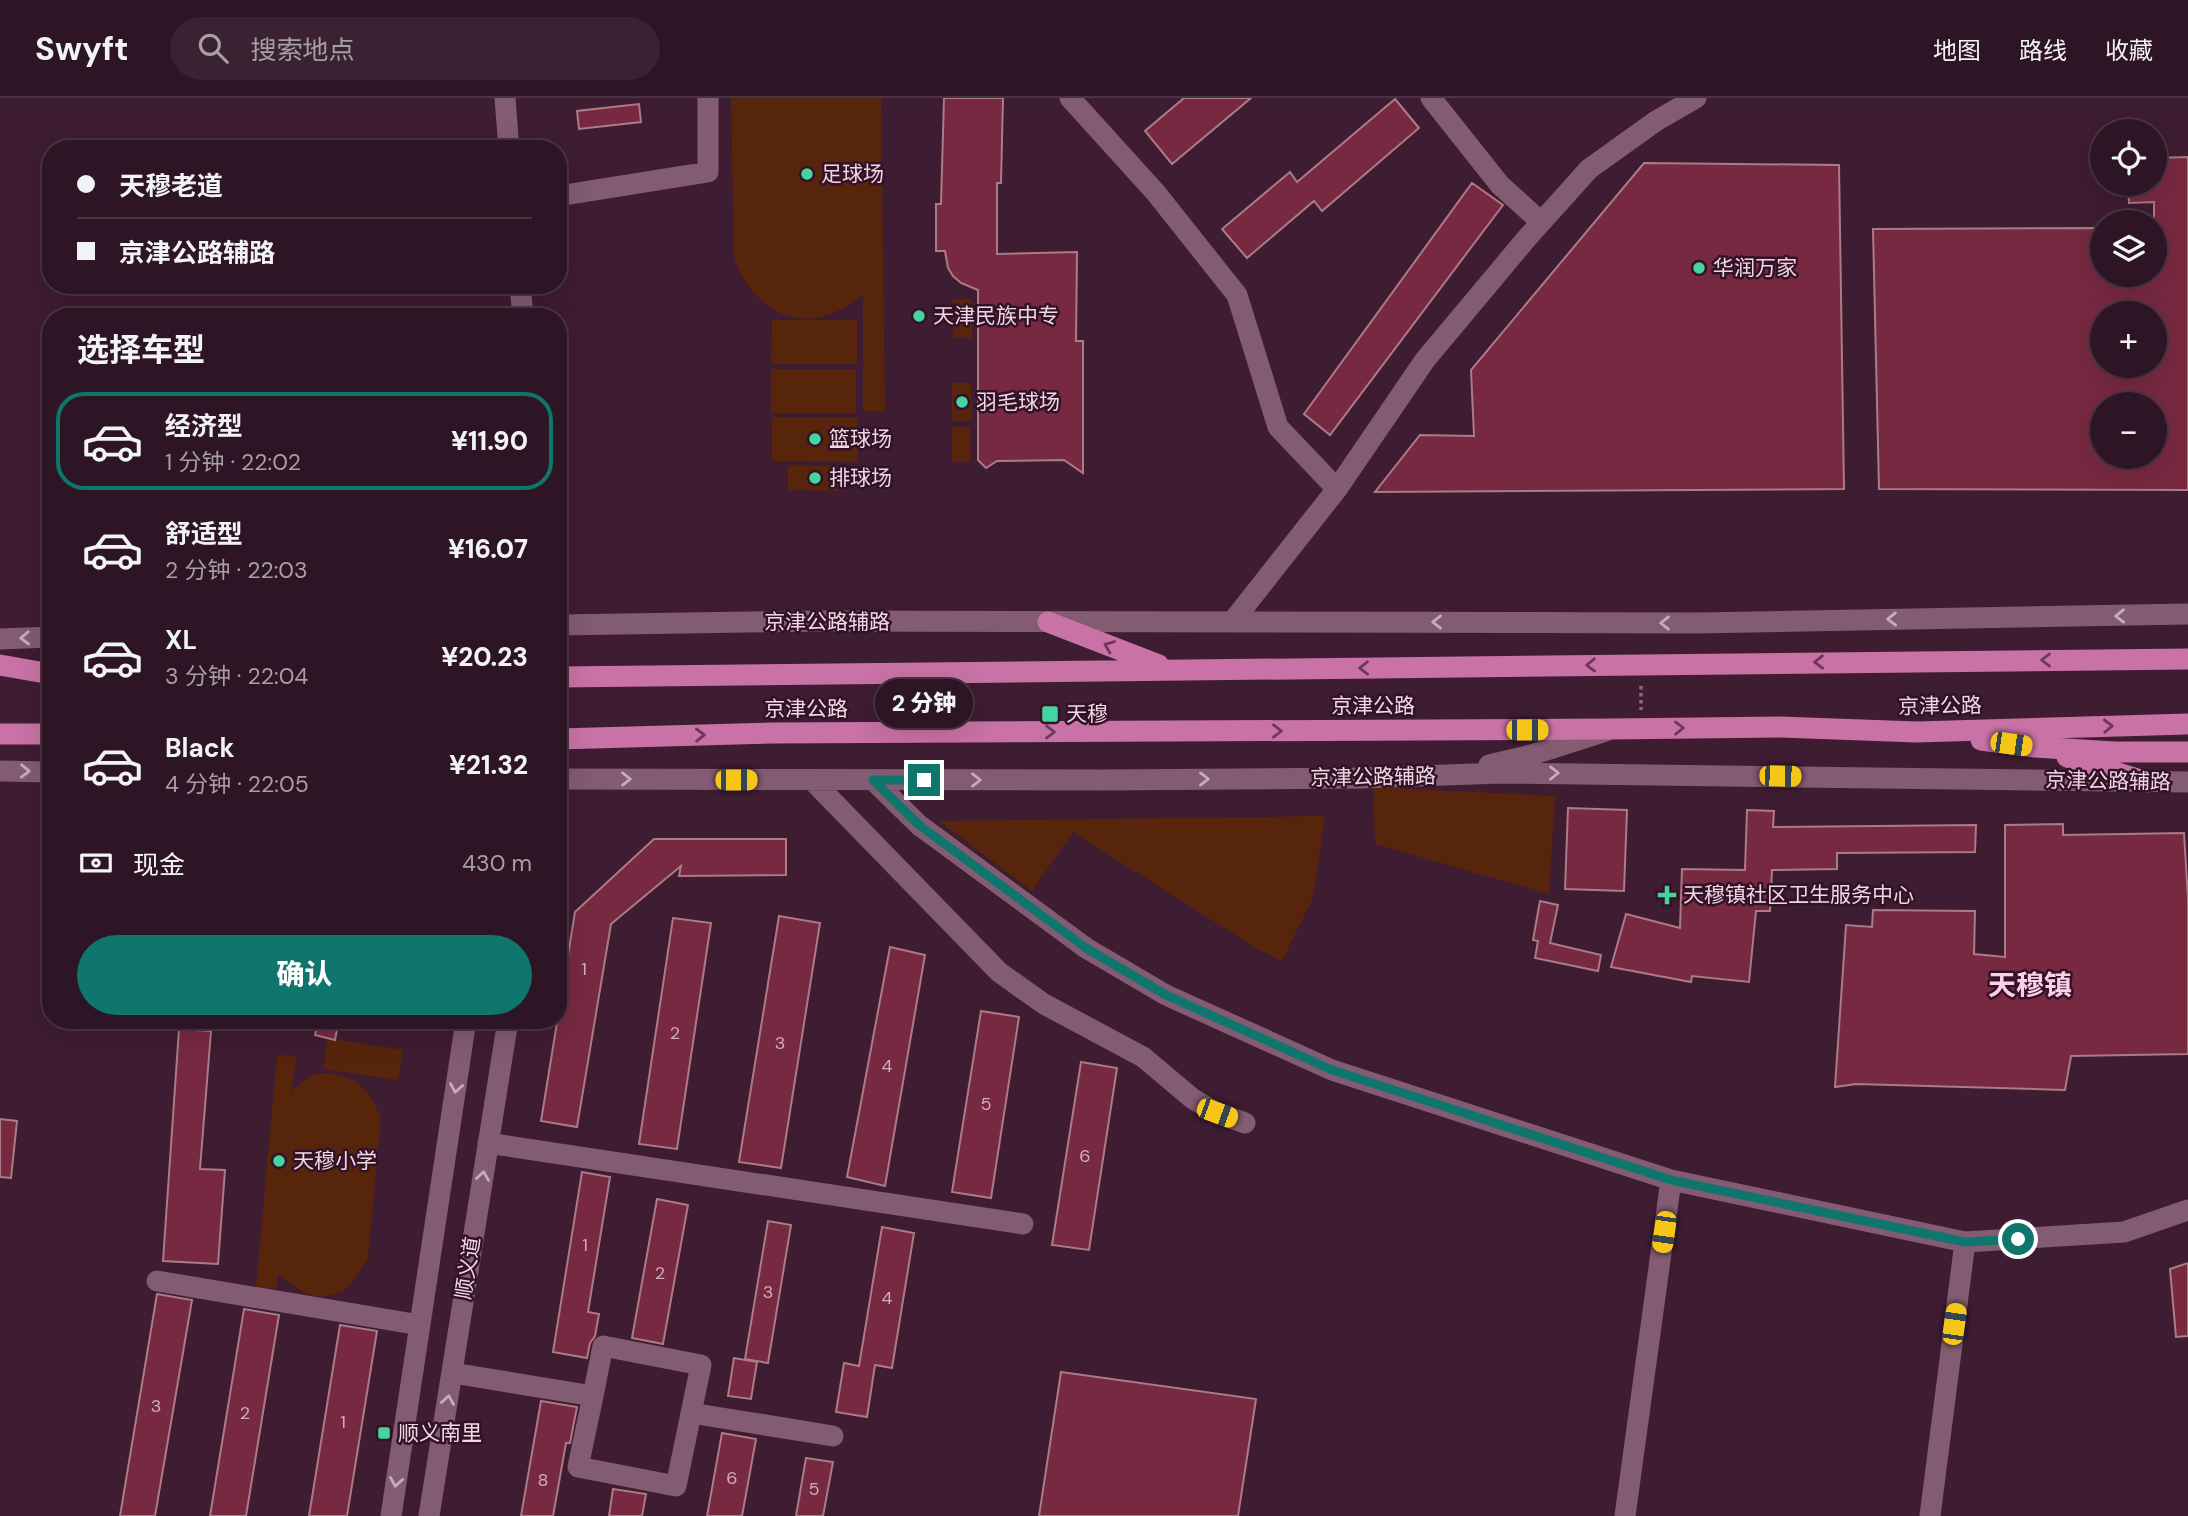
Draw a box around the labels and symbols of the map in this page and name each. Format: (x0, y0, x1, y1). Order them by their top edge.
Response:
place label: 足球场 (821, 160, 884, 188)
marker: 足球场 (799, 166, 815, 182)
place label: 华润万家 (1713, 254, 1797, 282)
marker: 华润万家 (1691, 260, 1707, 276)
place label: 天津民族中专 (933, 302, 1059, 330)
marker: 天津民族中专 (911, 308, 927, 324)
place label: 羽毛球场 (976, 388, 1060, 416)
marker: 羽毛球场 (954, 394, 970, 410)
place label: 篮球场 (829, 425, 892, 453)
marker: 篮球场 (807, 431, 823, 447)
place label: 排球场 (829, 464, 892, 492)
marker: 排球场 (807, 470, 823, 486)
street label: 京津公路辅路 (764, 608, 890, 636)
one-way arrow (2114, 608, 2125, 623)
one-way arrow (1887, 612, 1898, 627)
one-way arrow (1432, 615, 1443, 630)
one-way arrow (1659, 615, 1670, 631)
one-way arrow (20, 631, 31, 646)
one-way arrow (1104, 640, 1116, 654)
one-way arrow (2041, 652, 2051, 668)
one-way arrow (1813, 655, 1824, 670)
one-way arrow (1586, 657, 1596, 673)
one-way arrow (1358, 660, 1369, 675)
callout: 2 分钟 (875, 678, 973, 728)
street label: 京津公路 (1898, 691, 1982, 721)
street label: 京津公路 (1331, 692, 1415, 720)
street label: 京津公路 (764, 695, 848, 723)
place label: 天穆 (1066, 700, 1108, 728)
marker: 天穆 (1040, 704, 1060, 724)
one-way arrow (2103, 718, 2114, 733)
car (1507, 720, 1549, 741)
one-way arrow (1674, 721, 1685, 736)
one-way arrow (1273, 723, 1283, 739)
one-way arrow (1045, 724, 1056, 740)
one-way arrow (695, 727, 706, 743)
car (1989, 731, 2034, 757)
street label: 京津公路辅路 (1310, 762, 1436, 792)
one-way arrow (21, 763, 31, 779)
route end (908, 764, 940, 796)
one-way arrow (1549, 765, 1560, 781)
car (1759, 765, 1802, 787)
street label: 京津公路辅路 (2045, 766, 2171, 796)
car (716, 770, 758, 791)
one-way arrow (622, 771, 632, 787)
one-way arrow (1199, 771, 1210, 787)
one-way arrow (972, 772, 982, 788)
place label: 天穆镇社区卫生服务中心 (1683, 881, 1914, 909)
marker: 天穆镇社区卫生服务中心 (1657, 885, 1677, 905)
house number: 1 (581, 957, 587, 981)
district label: 天穆镇 (1988, 967, 2072, 1004)
house number: 2 (670, 1021, 680, 1045)
house number: 3 (775, 1031, 785, 1055)
house number: 4 (882, 1054, 893, 1078)
one-way arrow (449, 1082, 464, 1094)
house number: 5 (981, 1092, 991, 1116)
car (1194, 1096, 1241, 1130)
house number: 6 (1079, 1144, 1091, 1168)
place label: 天穆小学 (293, 1147, 377, 1175)
marker: 天穆小学 (271, 1153, 287, 1169)
one-way arrow (475, 1170, 490, 1181)
car (1651, 1210, 1678, 1254)
route start (2002, 1223, 2034, 1255)
house number: 1 (582, 1233, 588, 1257)
street label: 顺义道 (449, 1235, 487, 1301)
house number: 2 (655, 1261, 665, 1285)
house number: 3 (763, 1280, 773, 1304)
house number: 4 (882, 1286, 893, 1310)
car (1941, 1302, 1968, 1346)
house number: 3 (151, 1394, 161, 1418)
one-way arrow (440, 1394, 455, 1406)
house number: 2 (240, 1401, 250, 1425)
house number: 1 (340, 1410, 346, 1434)
place label: 顺义南里 (398, 1419, 482, 1447)
marker: 顺义南里 (376, 1425, 392, 1441)
house number: 6 (726, 1466, 738, 1490)
house number: 8 (538, 1468, 548, 1492)
one-way arrow (389, 1476, 404, 1488)
house number: 5 (809, 1477, 819, 1501)

